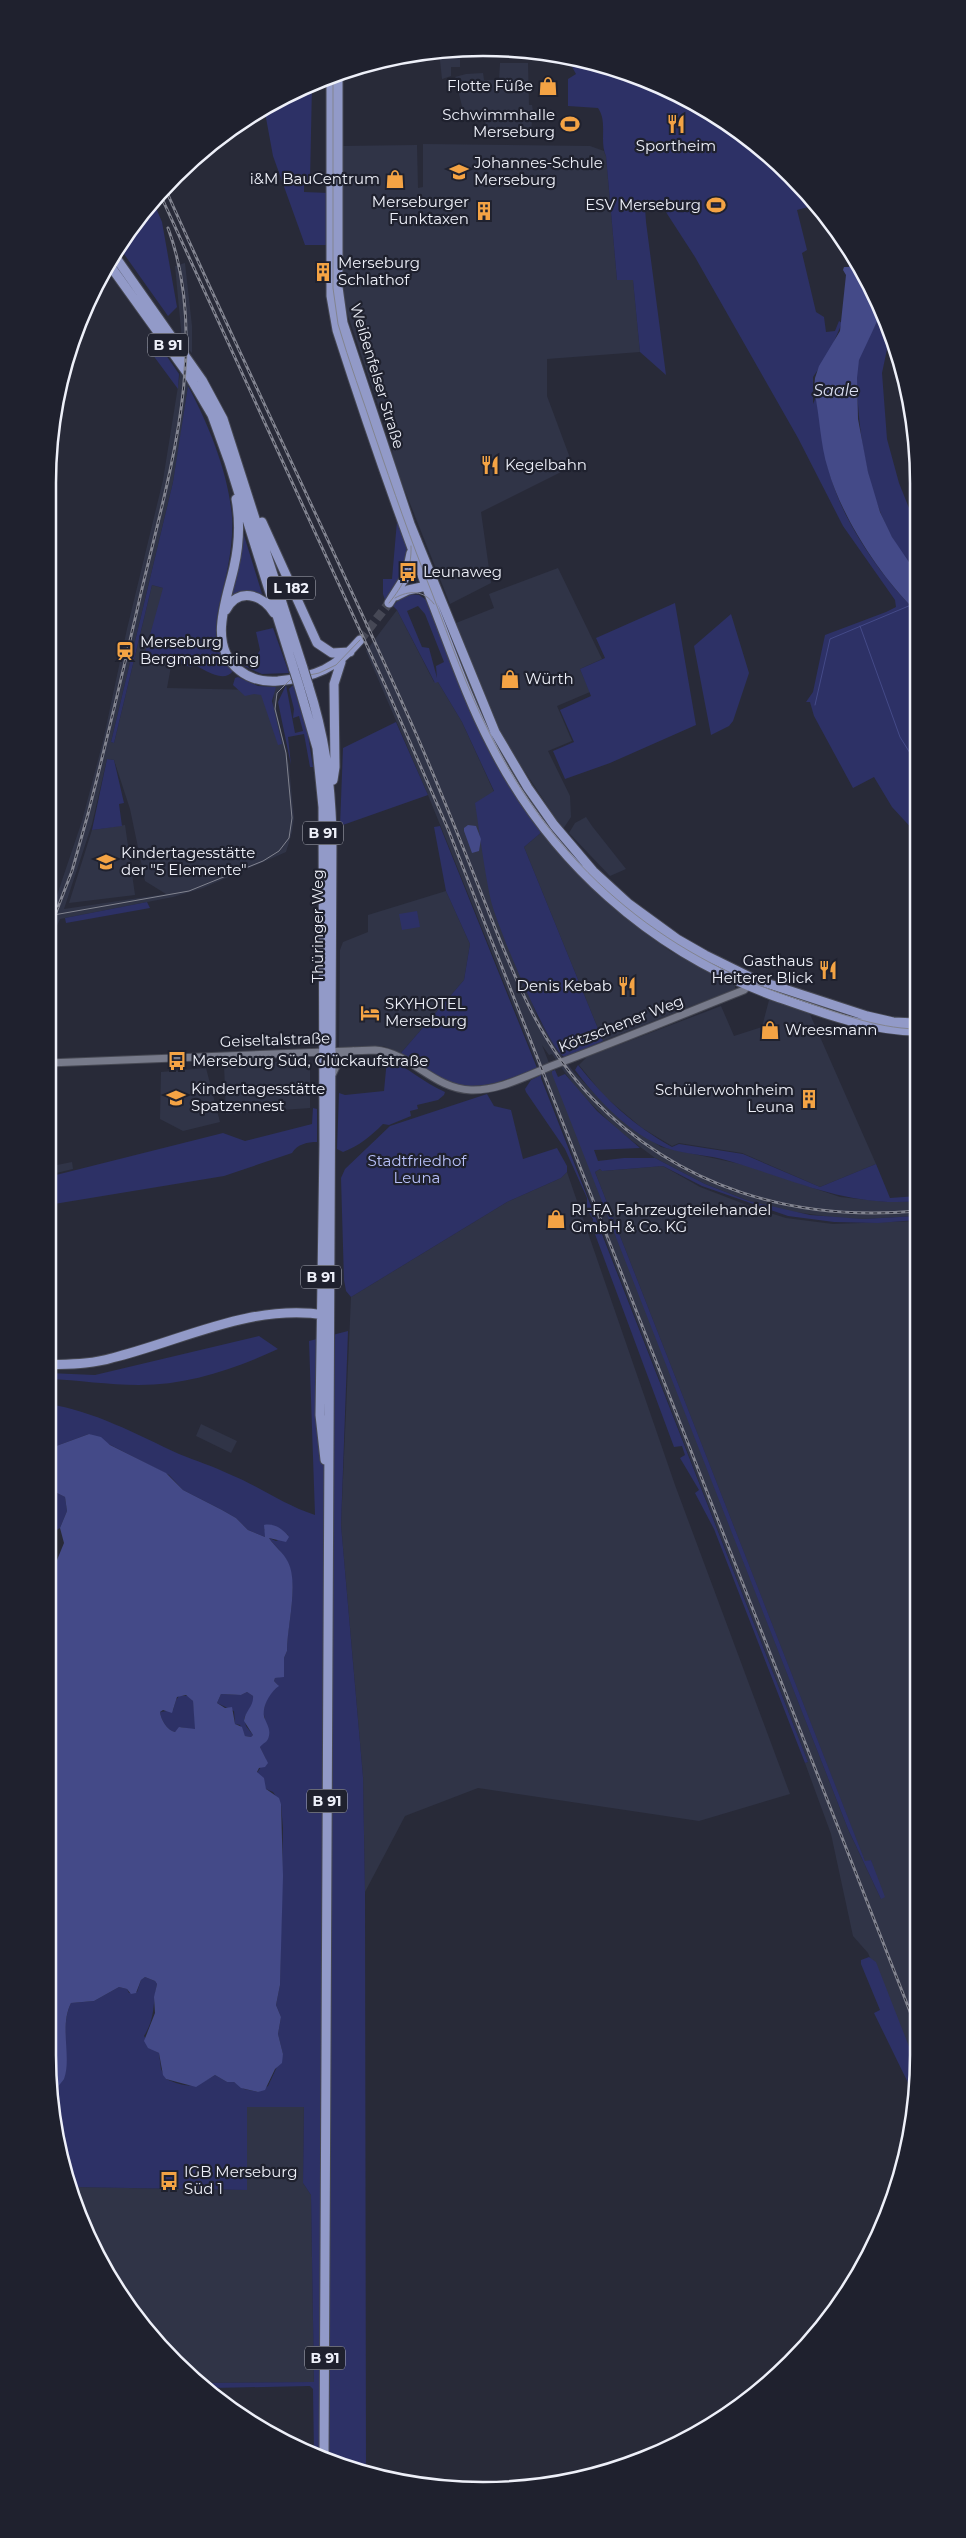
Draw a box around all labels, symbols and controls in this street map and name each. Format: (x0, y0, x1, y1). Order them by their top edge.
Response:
shop icon: Flotte Füße (537, 75, 559, 97)
place label: Flotte Füße (447, 76, 533, 95)
place label: Schwimmhalle Merseburg (442, 105, 555, 141)
sports icon: Schwimmhalle Merseburg (559, 113, 581, 135)
restaurant icon: Sportheim (665, 113, 687, 135)
place label: Sportheim (636, 136, 716, 155)
place label: Johannes-Schule Merseburg (473, 153, 603, 189)
school or university icon: Johannes-Schule Merseburg (448, 161, 470, 183)
shop icon: i&M BauCentrum (384, 168, 406, 190)
place label: i&M BauCentrum (250, 169, 380, 188)
place label: Merseburger Funktaxen (372, 192, 469, 228)
sports icon: ESV Merseburg (705, 194, 727, 216)
place label: ESV Merseburg (585, 195, 701, 214)
building icon: Merseburger Funktaxen (473, 200, 495, 222)
place label: Merseburg Schlathof (338, 253, 420, 289)
building icon: Merseburg Schlathof (312, 261, 334, 283)
street label: Weißenfelser Straße (346, 301, 409, 451)
road number: B 91 (148, 334, 188, 356)
water label: Saale (813, 381, 859, 400)
restaurant icon: Kegelbahn (479, 454, 501, 476)
place label: Kegelbahn (505, 455, 587, 474)
bus stop icon: Leunaweg (397, 561, 419, 583)
place label: Leunaweg (423, 562, 502, 581)
road number: L 182 (267, 576, 315, 600)
place label: Merseburg Bergmannsring (140, 632, 259, 668)
station icon: Merseburg Bergmannsring (114, 640, 136, 662)
shop icon: Würth (499, 668, 521, 690)
place label: Würth (525, 669, 574, 688)
road number: B 91 (303, 821, 343, 844)
place label: Kindertagesstätte der "5 Elemente" (121, 843, 255, 879)
school or university icon: Kindertagesstätte der "5 Elemente" (95, 851, 117, 873)
street label: Thüringer Weg (308, 869, 327, 983)
place label: Gasthaus Heiterer Blick (711, 951, 813, 987)
restaurant icon: Gasthaus Heiterer Blick (817, 959, 839, 981)
restaurant icon: Denis Kebab (616, 975, 638, 997)
place label: Denis Kebab (517, 976, 612, 995)
street label: Kötzschener Weg (556, 991, 686, 1056)
place label: SKYHOTEL Merseburg (385, 994, 467, 1030)
hotel icon: SKYHOTEL Merseburg (359, 1002, 381, 1024)
shop icon: Wreesmann (759, 1019, 781, 1041)
place label: Wreesmann (785, 1020, 877, 1039)
street label: Geiseltalstraße (219, 1028, 330, 1051)
bus stop icon: Merseburg Süd, Glückaufstraße (166, 1050, 188, 1072)
place label: Merseburg Süd, Glückaufstraße (192, 1051, 428, 1070)
place label: Kindertagesstätte Spatzennest (191, 1079, 325, 1115)
place label: Schülerwohnheim Leuna (655, 1080, 794, 1116)
school or university icon: Kindertagesstätte Spatzennest (165, 1087, 187, 1109)
building icon: Schülerwohnheim Leuna (798, 1088, 820, 1110)
park label: Stadtfriedhof Leuna (368, 1151, 467, 1187)
place label: RI-FA Fahrzeugteilehandel GmbH & Co. KG (571, 1200, 771, 1236)
shop icon: RI-FA Fahrzeugteilehandel GmbH & Co. KG (545, 1208, 567, 1230)
road number: B 91 (301, 1266, 341, 1288)
road number: B 91 (307, 1790, 347, 1812)
place label: IGB Merseburg Süd 1 (184, 2162, 297, 2198)
bus stop icon: IGB Merseburg Süd 1 (158, 2170, 180, 2192)
road number: B 91 (305, 2346, 345, 2370)

